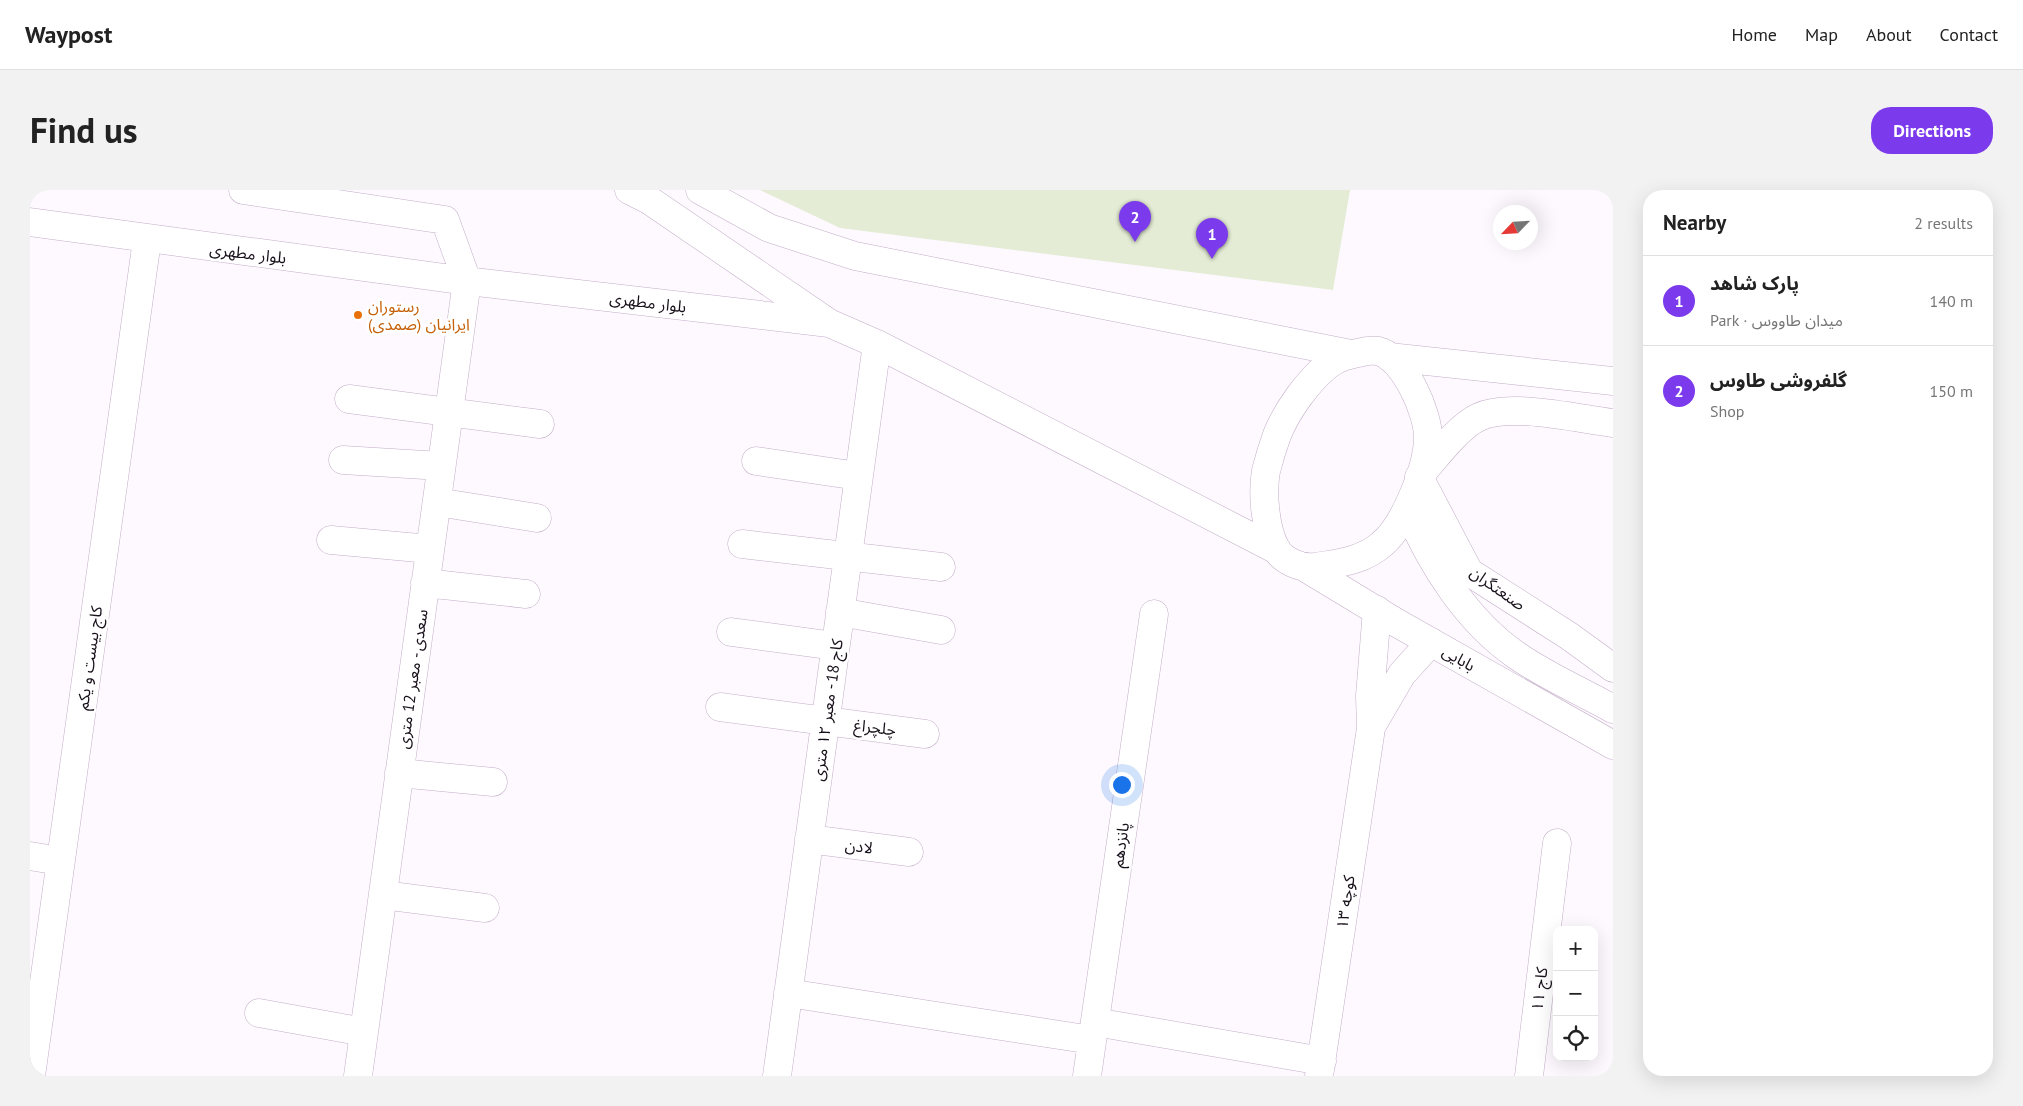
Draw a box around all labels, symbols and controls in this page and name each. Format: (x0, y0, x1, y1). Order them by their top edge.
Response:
text: Waypost (25, 19, 112, 50)
text: Home (1731, 23, 1777, 46)
text: Map (1805, 23, 1838, 46)
text: About (1866, 23, 1912, 46)
text: Contact (1940, 23, 1998, 46)
text: Find us (30, 107, 138, 153)
button: Directions (1871, 107, 1993, 154)
pin: 2 (1119, 201, 1151, 242)
north arrow (1493, 205, 1538, 250)
text: Nearby (1663, 209, 1726, 236)
text: 2 results (1914, 213, 1973, 233)
pin: 1 (1196, 218, 1228, 259)
street label: بلوار مطهری (209, 238, 287, 268)
text: پارک شاهد (1710, 271, 1799, 295)
street label: بلوار مطهری (609, 287, 687, 317)
text: 1 (1674, 291, 1684, 311)
text: 140 m (1930, 291, 1973, 311)
place label: رستوران ایرانیان (صمدی) (368, 296, 470, 334)
marker: رستوران ایرانیان (صمدی) (352, 309, 364, 321)
text: Park · میدان طاووس (1710, 310, 1843, 330)
text: گلفروشی طاوس (1710, 368, 1847, 392)
text: 2 (1674, 381, 1684, 401)
text: 150 m (1930, 381, 1973, 401)
text: Shop (1710, 401, 1744, 421)
street label: صنعتگران (1466, 562, 1530, 614)
street label: کاج بیست و یکم (72, 604, 109, 712)
street label: سعدی - معبر 12 متری (392, 608, 432, 750)
street label: کاج 18 - معبر ۱۲ متری (807, 637, 850, 783)
street label: بابایی (1439, 641, 1479, 675)
street label: چلچراغ (852, 714, 897, 742)
your location (1109, 772, 1135, 798)
street label: پانزدهم (1107, 821, 1136, 869)
street label: لادن (844, 834, 874, 858)
street label: کوچه ۱۳ (1331, 874, 1360, 930)
map controls (1553, 926, 1598, 1061)
button: + (1553, 926, 1598, 971)
street label: کاج ۱۱ (1526, 966, 1555, 1012)
button: − (1553, 971, 1598, 1016)
button: locate (1553, 1016, 1598, 1061)

